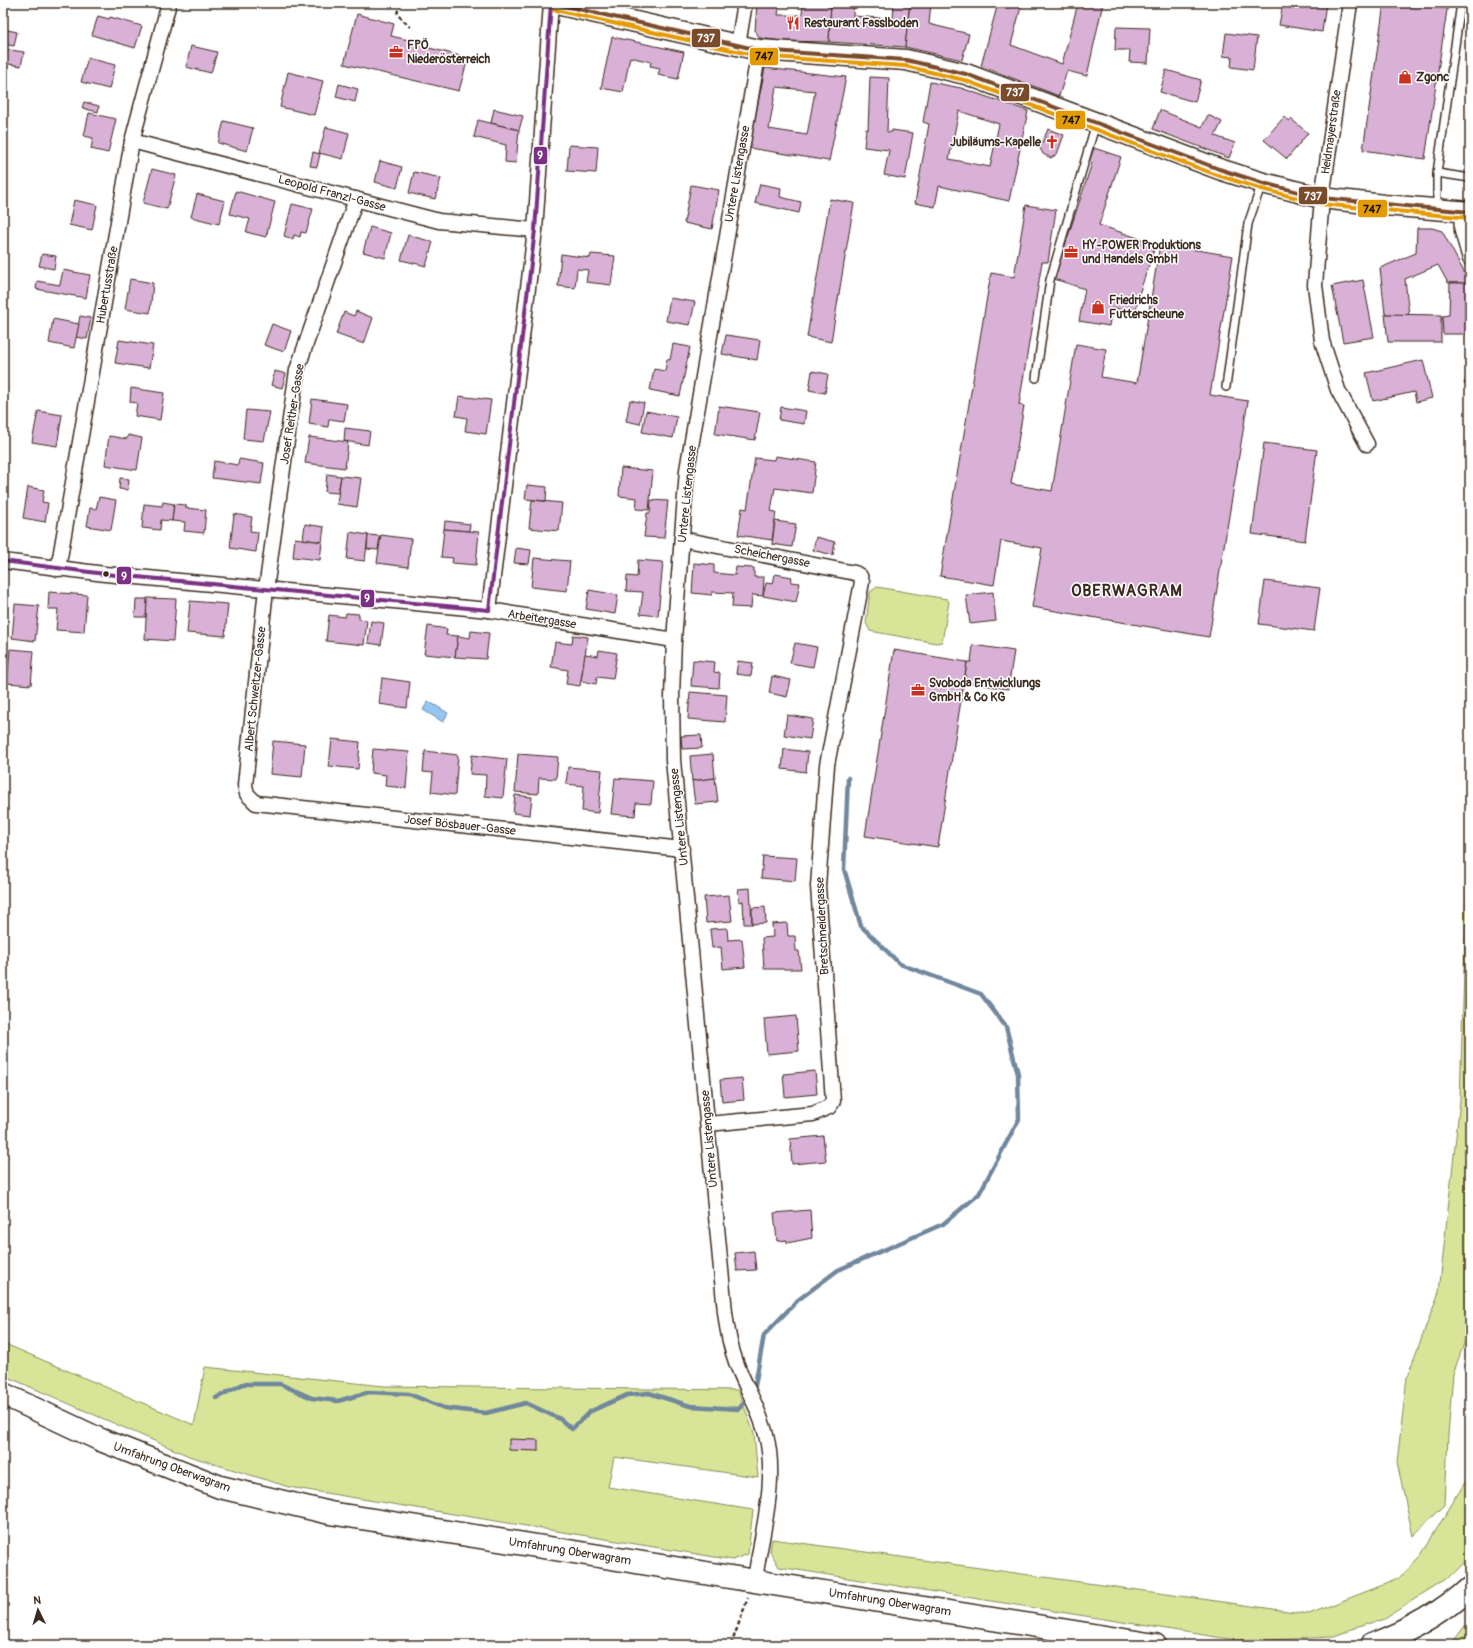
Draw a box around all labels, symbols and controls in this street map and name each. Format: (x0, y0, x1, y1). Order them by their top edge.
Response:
restaurant icon: Restaurant Fasslboden (785, 15, 801, 31)
place label: Restaurant Fasslboden (804, 16, 919, 31)
line badge: 737 (691, 28, 721, 48)
text: 737 (697, 32, 715, 45)
place label: FPÖ Niederösterreich (407, 37, 491, 67)
office icon: FPÖ Niederösterreich (388, 44, 404, 60)
line badge: 747 (749, 47, 779, 66)
text: 747 (755, 50, 773, 63)
shop icon: Zgonc (1397, 69, 1413, 85)
place label: Zgonc (1416, 70, 1449, 85)
line badge: 737 (1000, 83, 1030, 102)
text: 737 (1006, 86, 1024, 99)
street label: Heidmayerstraße (1318, 89, 1345, 175)
line badge: 747 (1055, 110, 1086, 130)
text: 747 (1062, 114, 1080, 127)
street label: Untere Listengasse (722, 125, 753, 224)
church icon: Jubiläums-Kapelle (1044, 134, 1060, 150)
place label: Jubiläums-Kapelle (950, 135, 1042, 150)
line badge: 9 (533, 146, 548, 165)
text: 9 (537, 149, 543, 162)
street label: Leopold Franzl-Gasse (277, 172, 387, 215)
line badge: 737 (1298, 186, 1328, 205)
text: 737 (1304, 190, 1322, 203)
line badge: 747 (1357, 199, 1388, 218)
text: 747 (1363, 203, 1381, 216)
place label: HY-POWER Produktions und Handels GmbH (1082, 238, 1201, 267)
office icon: HY-POWER Produktions und Handels GmbH (1063, 244, 1079, 260)
street label: Hubertusstraße (93, 245, 122, 325)
place label: Friedrichs Futterscheune (1109, 293, 1185, 322)
shop icon: Friedrichs Futterscheune (1090, 299, 1106, 315)
street label: Josef Reither-Gasse (277, 362, 308, 466)
street label: Untere Listengasse (675, 445, 700, 543)
street label: Scheichergasse (733, 542, 811, 571)
line badge: 9 (116, 566, 132, 585)
unlabelled marker (101, 569, 111, 579)
text: 9 (121, 570, 127, 583)
district label: OBERWAGRAM (1071, 581, 1183, 601)
line badge: 9 (360, 589, 375, 608)
text: 9 (364, 592, 370, 605)
street label: Arbeitergasse (507, 607, 577, 632)
street label: Albert Schweitzer-Gasse (241, 626, 270, 752)
place label: Svoboda Entwicklungs GmbH & Co KG (929, 676, 1041, 705)
office icon: Svoboda Entwicklungs GmbH & Co KG (910, 682, 926, 698)
street label: Untere Listengasse (667, 767, 692, 866)
street label: Josef Bösbauer-Gasse (403, 812, 517, 839)
street label: Bretschneidergasse (812, 877, 833, 975)
street label: Untere Listengasse (698, 1090, 721, 1188)
street label: Umfahrung Oberwagram (111, 1439, 233, 1496)
street label: Umfahrung Oberwagram (508, 1534, 633, 1569)
street label: Umfahrung Oberwagram (828, 1585, 953, 1620)
north arrow (18, 1590, 58, 1630)
text: N (33, 1594, 42, 1607)

